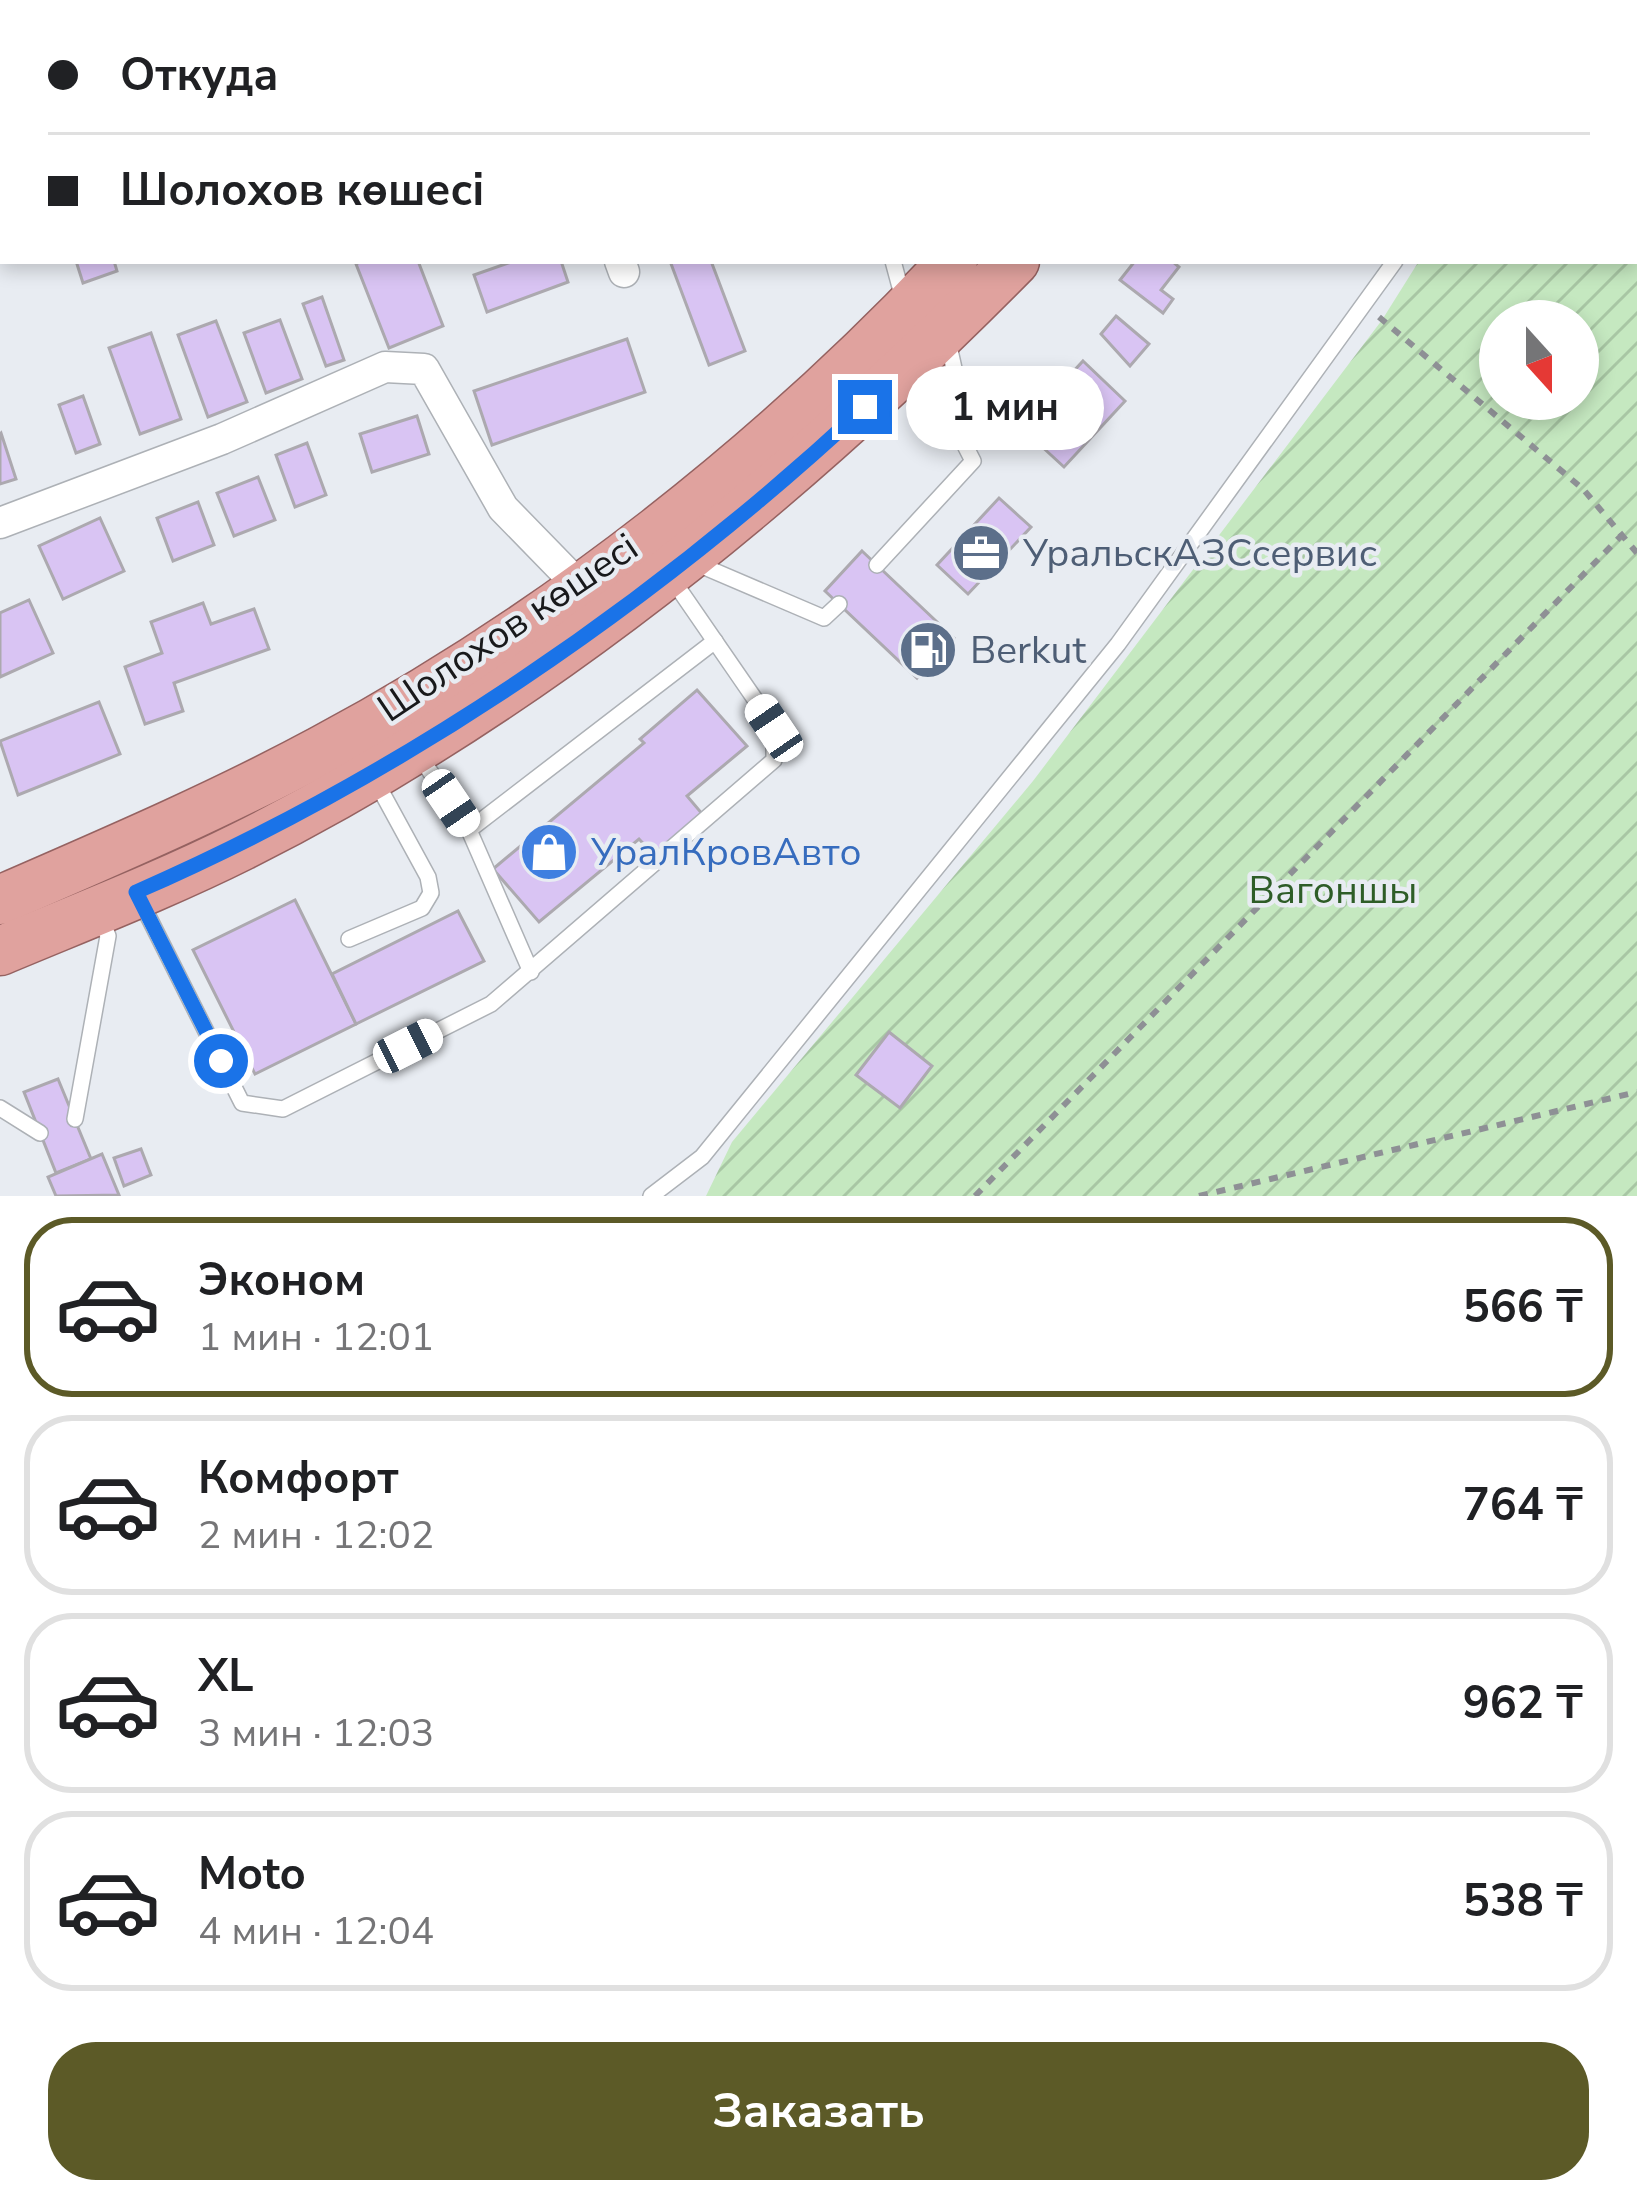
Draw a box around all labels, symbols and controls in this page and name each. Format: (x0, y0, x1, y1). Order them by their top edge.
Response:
text: Откуда (120, 45, 278, 106)
text: Шолохов көшесі (120, 160, 484, 221)
north arrow (1479, 300, 1599, 420)
map controls (1479, 300, 1599, 420)
callout: 1 мин (907, 365, 1105, 449)
route end (838, 380, 892, 434)
text: 1 мин (951, 381, 1059, 434)
street label: Шолохов көшесі (367, 521, 649, 735)
office icon: УральскАЗСсервис (950, 522, 1012, 584)
place label: УральскАЗСсервис (1022, 527, 1377, 580)
fuel station icon: Berkut (897, 619, 959, 681)
place label: Berkut (970, 624, 1086, 677)
car (739, 688, 809, 768)
car (416, 763, 486, 843)
shop icon: УралКровАвто (518, 821, 580, 883)
place label: УралКровАвто (590, 826, 862, 879)
park label: Вагоншы (1249, 864, 1417, 917)
car (368, 1014, 448, 1078)
route start (194, 1034, 248, 1088)
text: Эконом (198, 1250, 365, 1311)
icon: car (54, 1253, 162, 1361)
text: 566 ₸ (1463, 1277, 1583, 1338)
text: 1 мин · 12:01 (198, 1311, 434, 1364)
text: Комфорт (198, 1448, 399, 1509)
icon: car (54, 1451, 162, 1559)
text: 764 ₸ (1463, 1475, 1583, 1536)
text: 2 мин · 12:02 (198, 1509, 434, 1562)
text: XL (198, 1646, 254, 1707)
icon: car (54, 1649, 162, 1757)
text: 962 ₸ (1463, 1673, 1583, 1734)
text: 3 мин · 12:03 (198, 1707, 434, 1760)
text: Moto (198, 1844, 306, 1905)
icon: car (54, 1847, 162, 1955)
text: 538 ₸ (1463, 1871, 1583, 1932)
text: 4 мин · 12:04 (198, 1905, 434, 1958)
button: Заказать (48, 2042, 1589, 2180)

